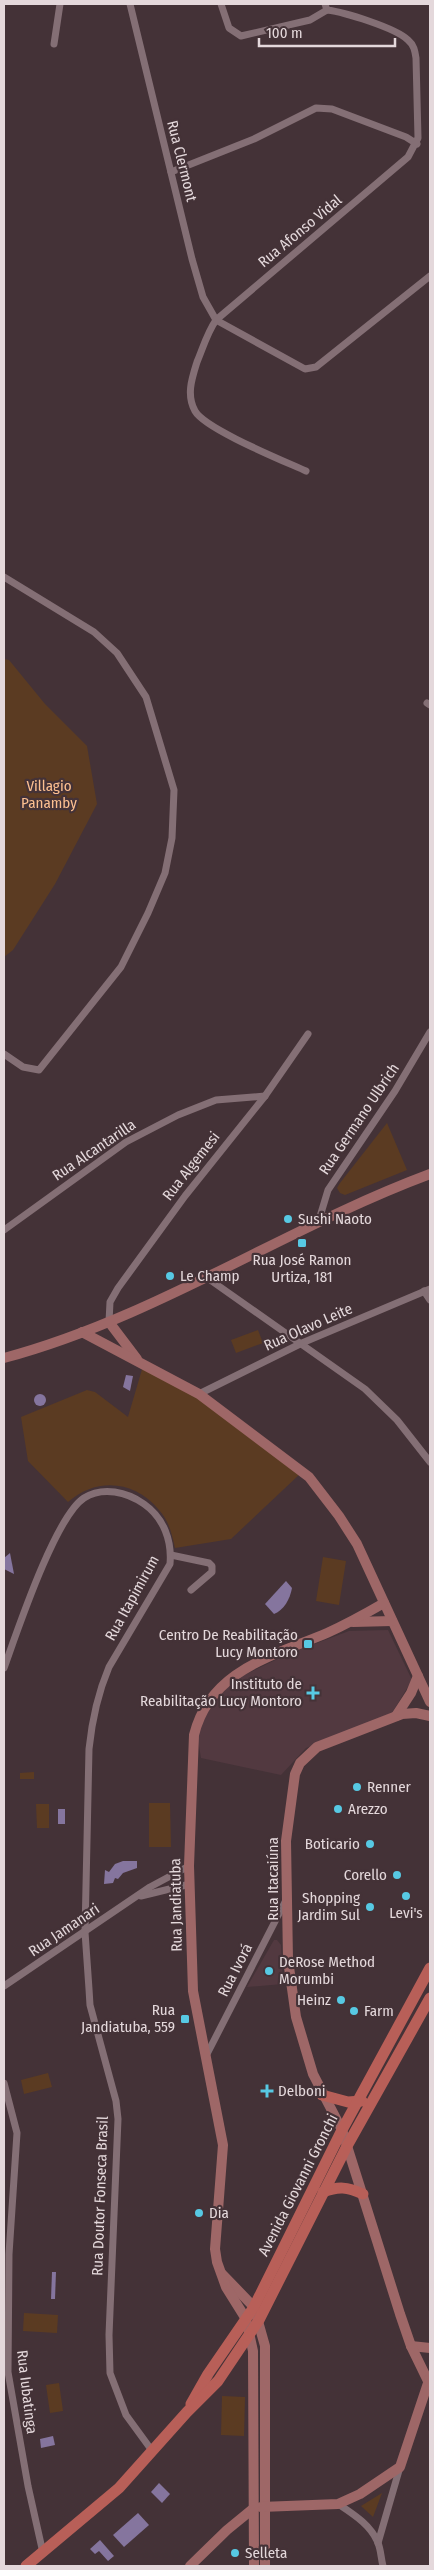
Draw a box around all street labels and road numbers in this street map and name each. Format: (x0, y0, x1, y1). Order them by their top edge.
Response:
street label: Rua Clermont (163, 118, 201, 204)
street label: Rua Afonso Vidal (255, 191, 345, 271)
street label: Rua Germano Ulbrich (315, 1060, 403, 1178)
street label: Rua Alcantarilla (49, 1116, 139, 1184)
street label: Rua Algemesi (159, 1128, 223, 1204)
street label: Rua Olavo Leite (261, 1299, 355, 1355)
street label: Rua Itapimirum (101, 1552, 163, 1644)
street label: Rua Itacaiúna (264, 1837, 282, 1921)
street label: Rua Jandiatuba (166, 1858, 186, 1952)
street label: Rua Jamanari (25, 1900, 103, 1960)
street label: Rua Ivorá (214, 1940, 256, 2000)
street label: Avenida Giovanni Gronchi (254, 2111, 342, 2259)
street label: Rua Doutor Fonseca Brasil (88, 2116, 112, 2276)
street label: Rua Iubatinga (13, 2349, 41, 2435)

